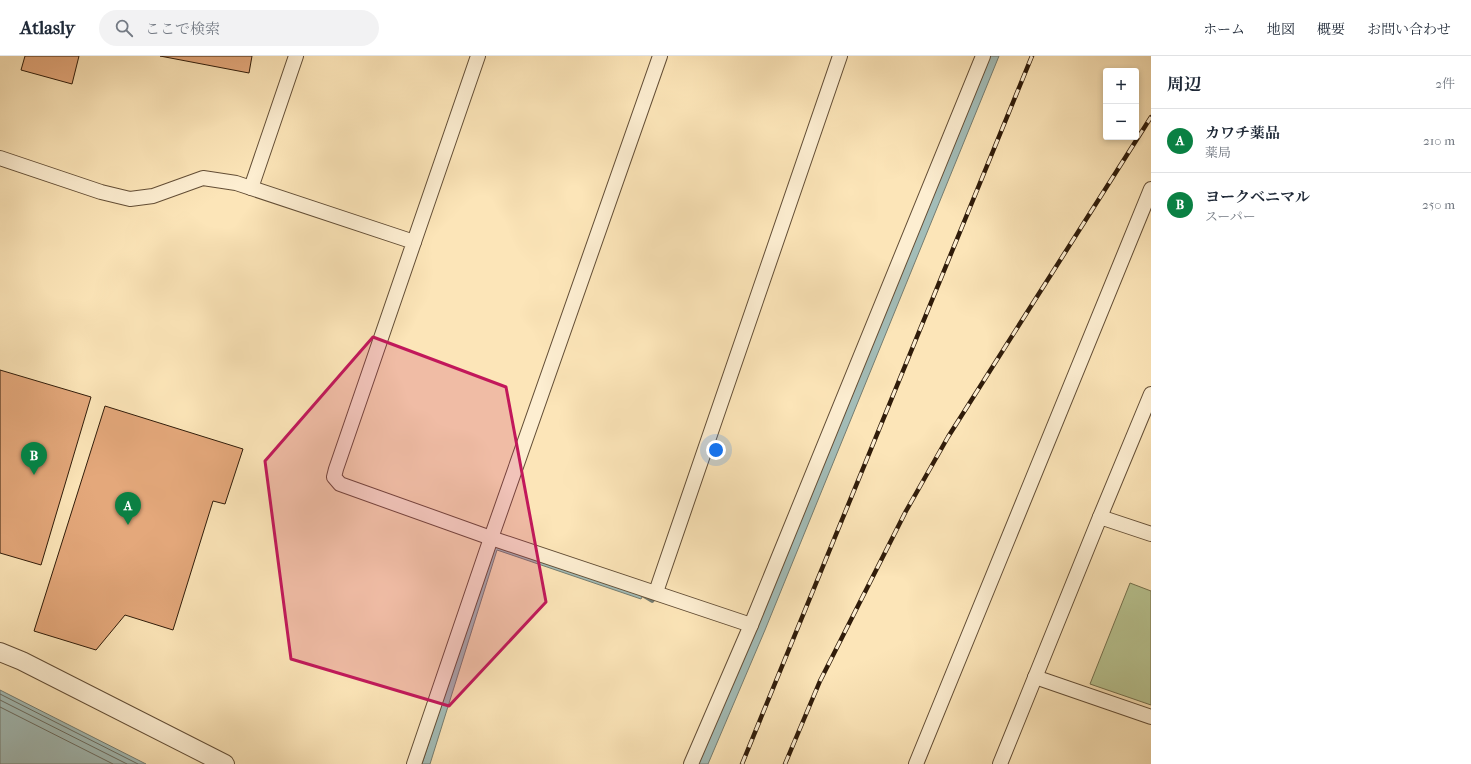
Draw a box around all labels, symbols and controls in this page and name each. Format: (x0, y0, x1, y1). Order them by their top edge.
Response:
search box (99, 10, 379, 46)
text: Atlasly (20, 17, 75, 39)
icon: search (113, 17, 135, 39)
text: ここで検索 (145, 20, 220, 38)
text: ホーム (1203, 21, 1245, 38)
text: 地図 (1267, 21, 1295, 38)
text: 概要 (1317, 21, 1345, 38)
text: お問い合わせ (1367, 21, 1451, 38)
map controls (1103, 68, 1139, 140)
button: + (1103, 68, 1139, 104)
text: 周辺 (1167, 74, 1201, 94)
text: 2件 (1435, 76, 1455, 91)
button: − (1103, 104, 1139, 140)
text: カワチ薬品 (1205, 124, 1280, 142)
text: A (1176, 133, 1184, 148)
text: 210 m (1423, 133, 1455, 148)
text: 薬局 (1205, 145, 1231, 160)
text: ヨークベニマル (1205, 188, 1310, 206)
text: B (1176, 197, 1184, 212)
text: 250 m (1422, 197, 1455, 212)
text: スーパー (1205, 209, 1256, 224)
your location (706, 440, 726, 460)
pin: B (21, 442, 47, 475)
pin: A (115, 492, 141, 525)

